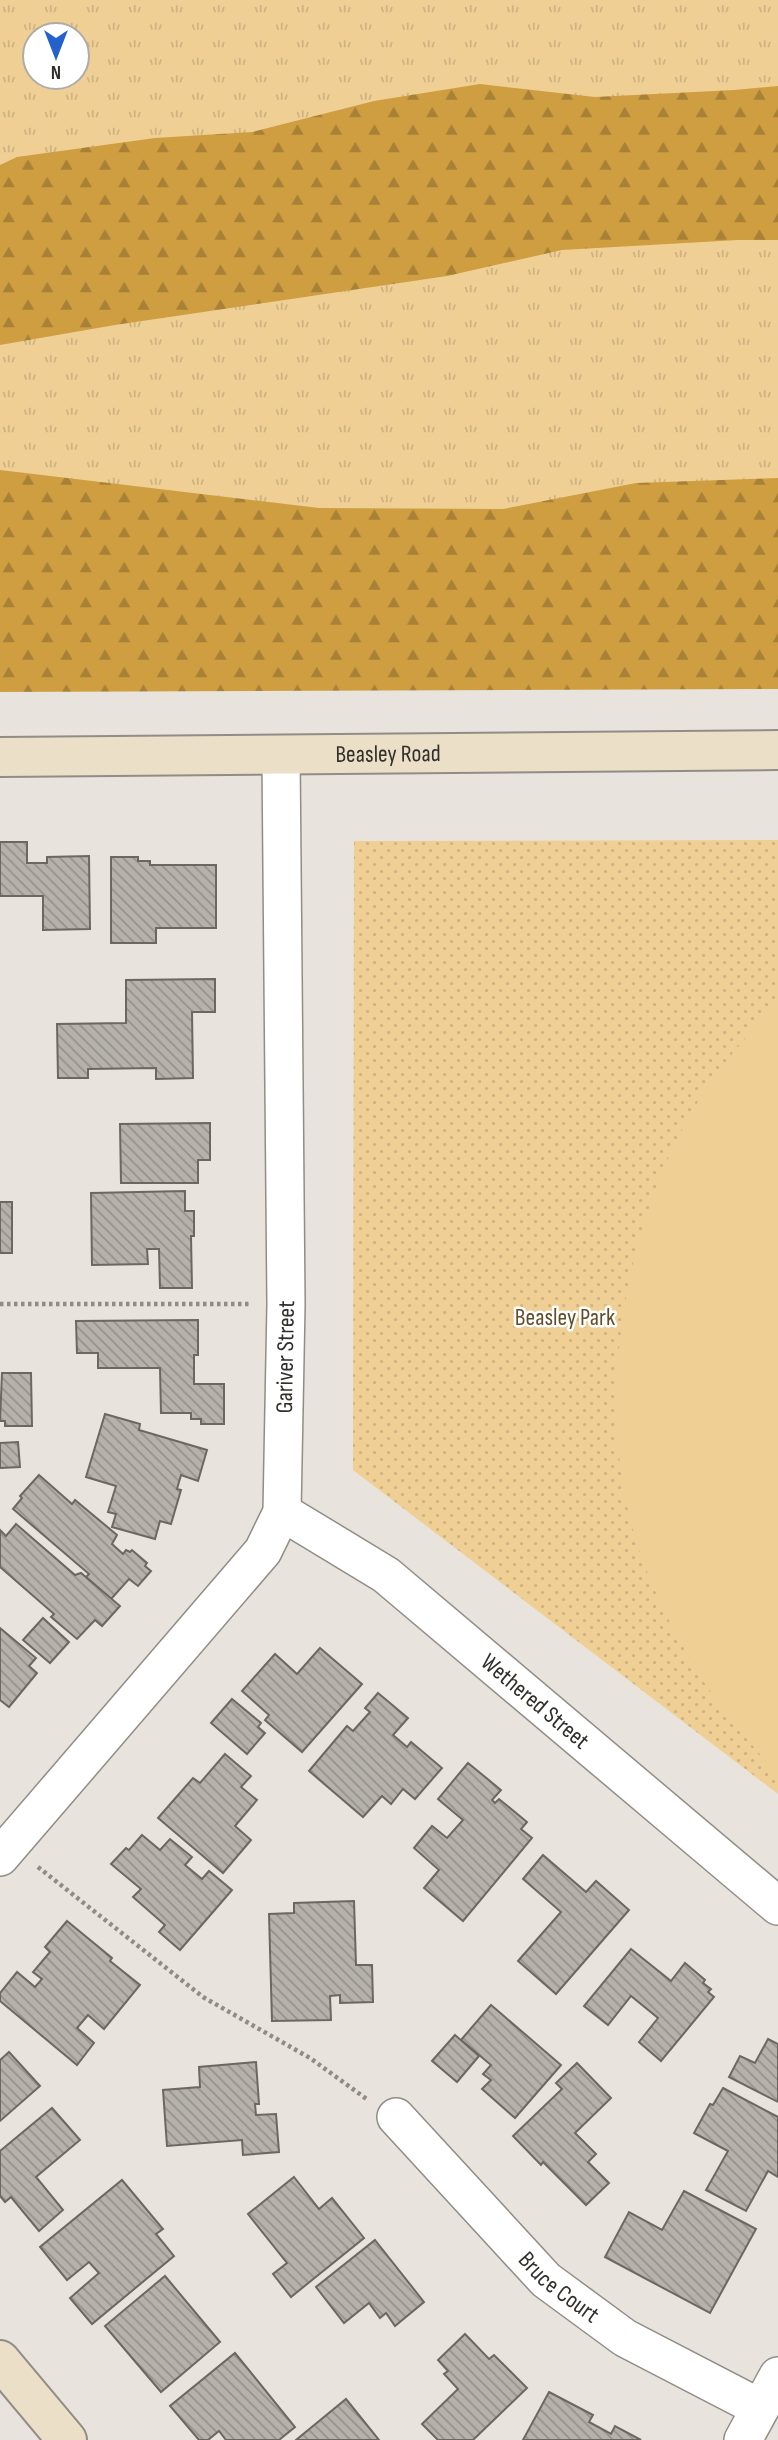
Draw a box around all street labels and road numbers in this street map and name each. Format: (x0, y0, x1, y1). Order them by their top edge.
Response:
street label: Beasley Road (335, 739, 441, 768)
street label: Gariver Street (269, 1300, 301, 1413)
street label: Wethered Street (475, 1647, 595, 1755)
street label: Bruce Court (512, 2245, 605, 2329)

